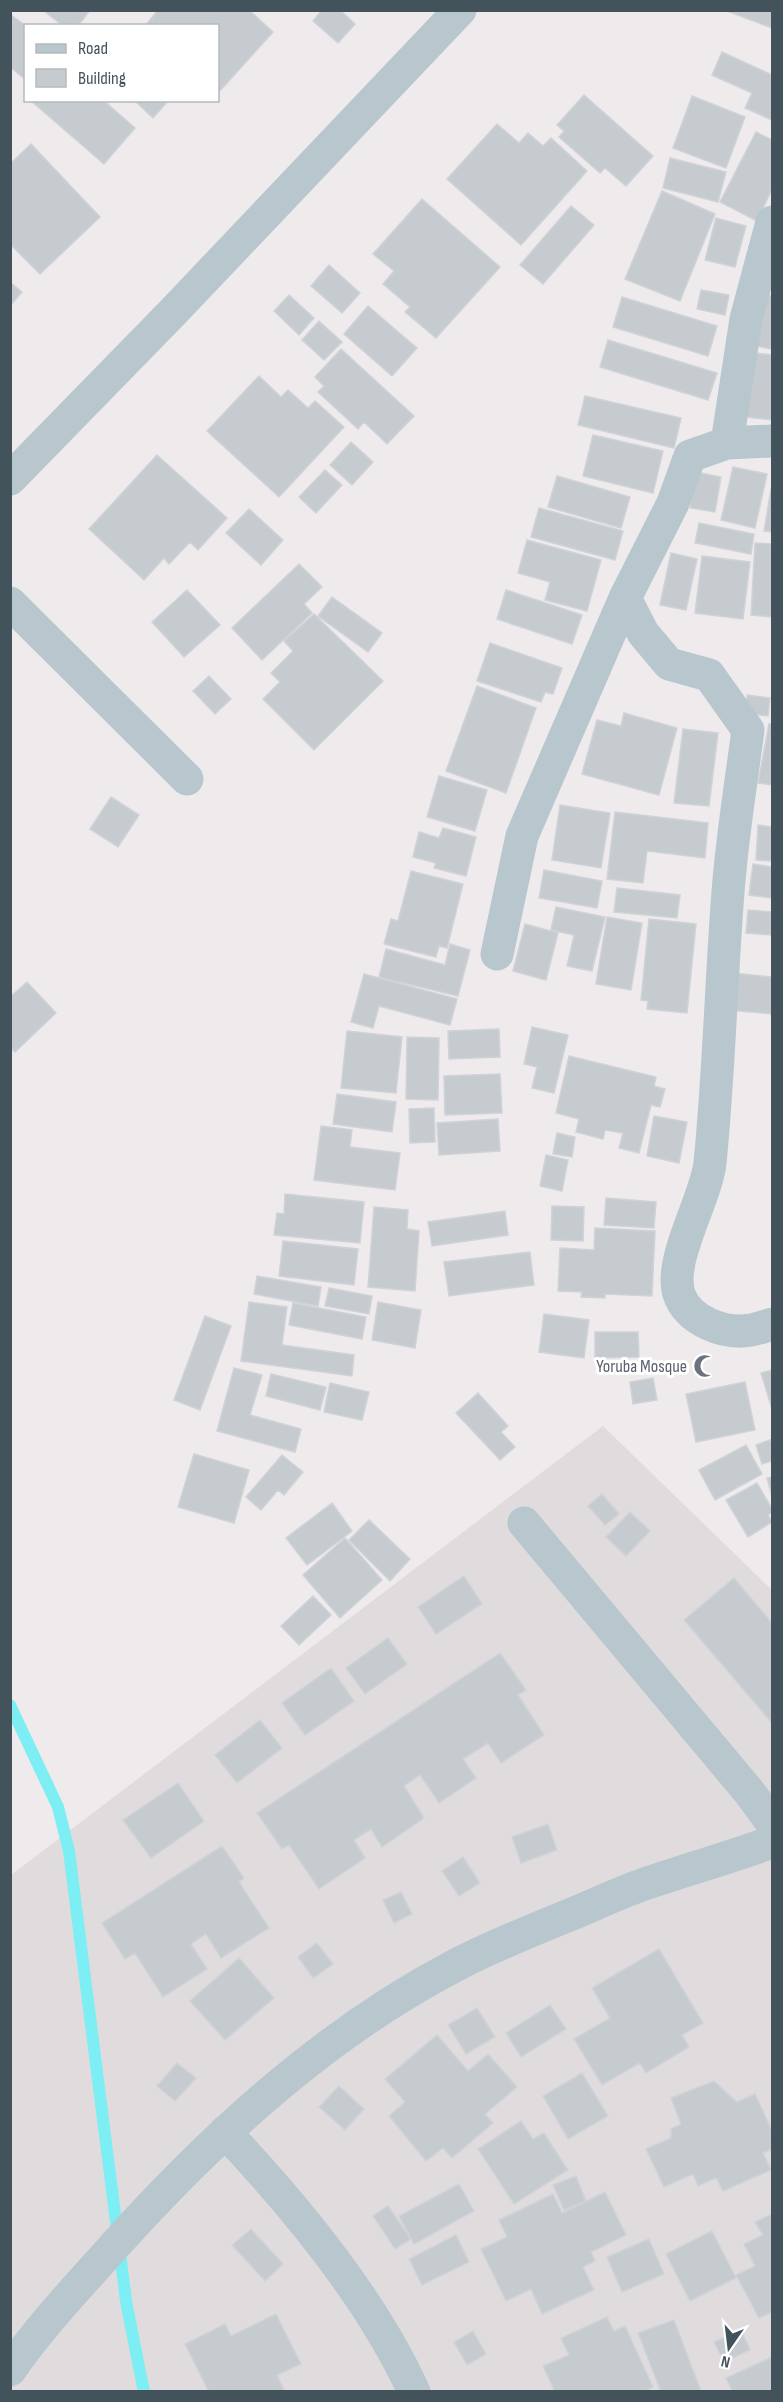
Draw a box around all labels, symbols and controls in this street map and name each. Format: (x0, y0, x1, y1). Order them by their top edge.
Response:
legend (24, 24, 219, 102)
text: Road (78, 38, 108, 59)
text: Building (78, 68, 126, 89)
mosque icon: Yoruba Mosque (692, 1353, 718, 1379)
place label: Yoruba Mosque (596, 1356, 687, 1377)
north arrow (699, 2318, 759, 2378)
text: N (719, 2351, 732, 2371)

